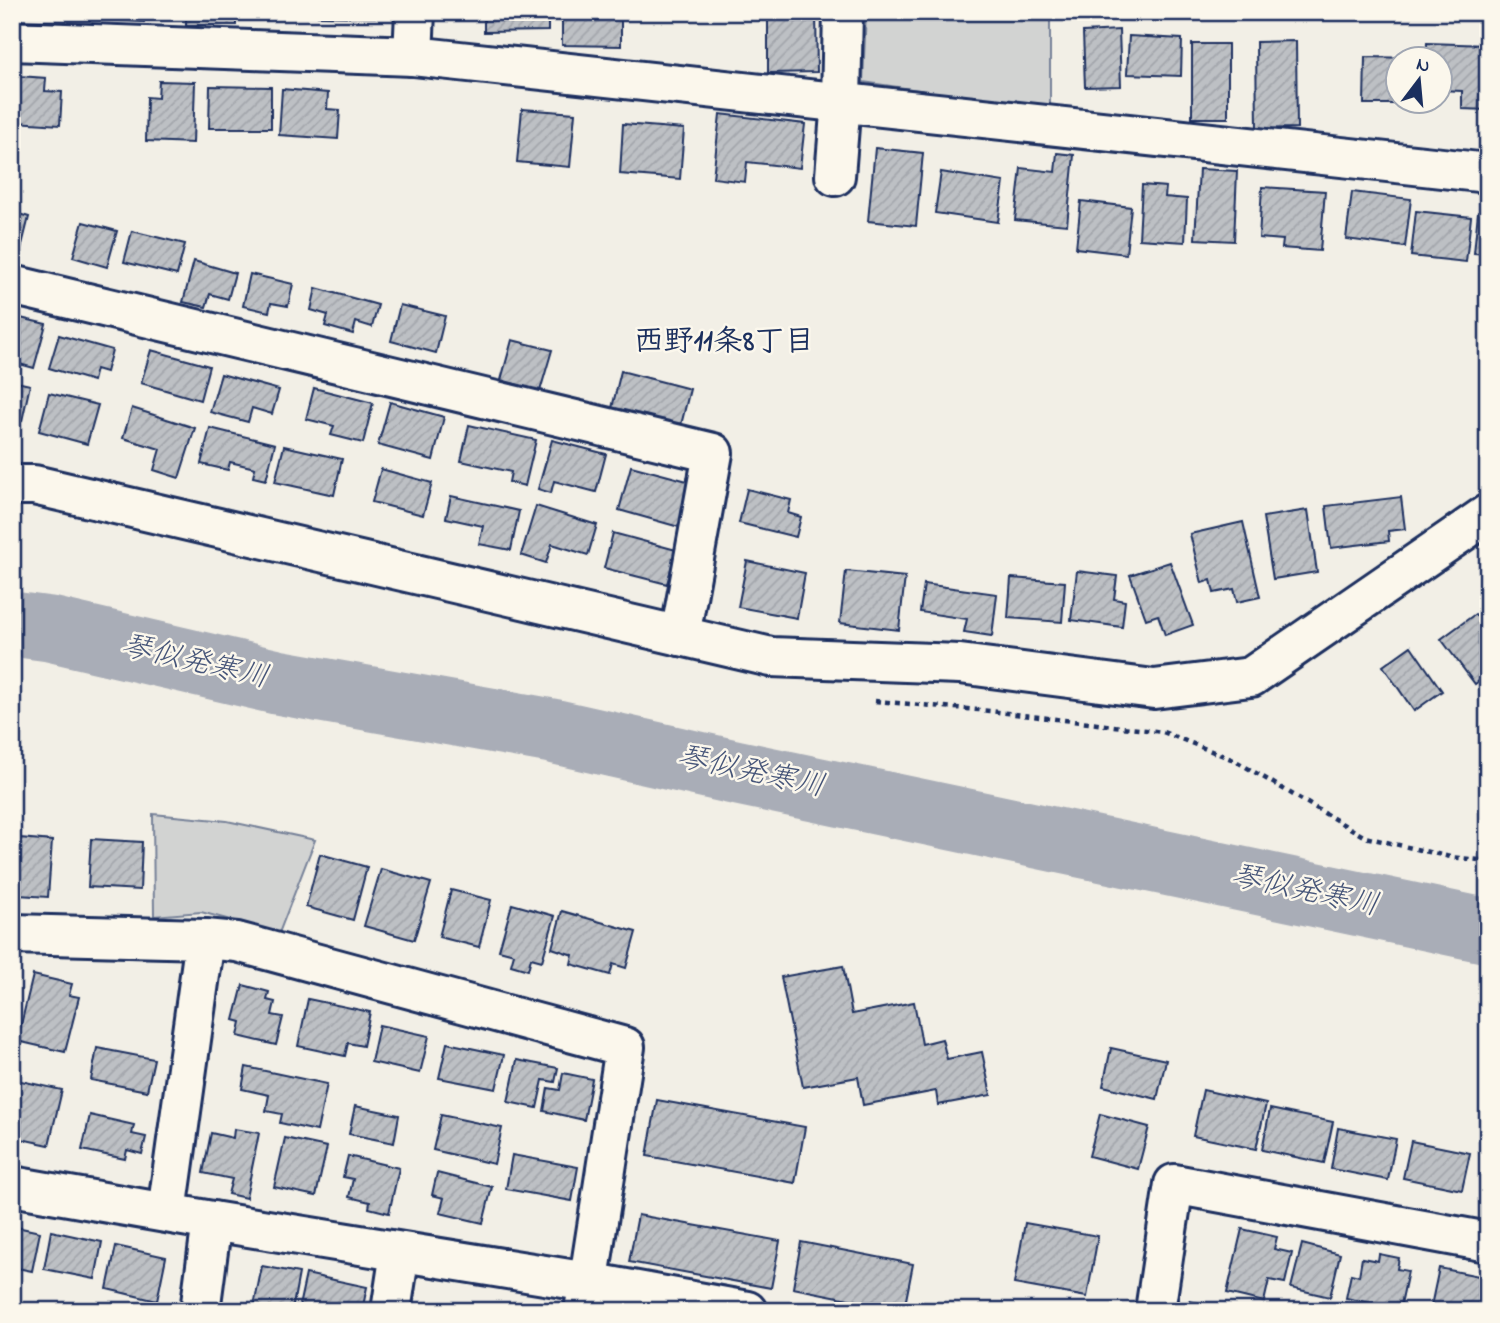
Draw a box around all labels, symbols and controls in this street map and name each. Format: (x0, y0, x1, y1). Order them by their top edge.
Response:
north arrow (1384, 46, 1454, 116)
text: N (1413, 51, 1433, 81)
district label: 西野11条8丁目 (634, 321, 814, 365)
water label: 琴似発寒川 (117, 625, 273, 701)
water label: 琴似発寒川 (673, 736, 829, 810)
water label: 琴似発寒川 (1227, 855, 1383, 929)

